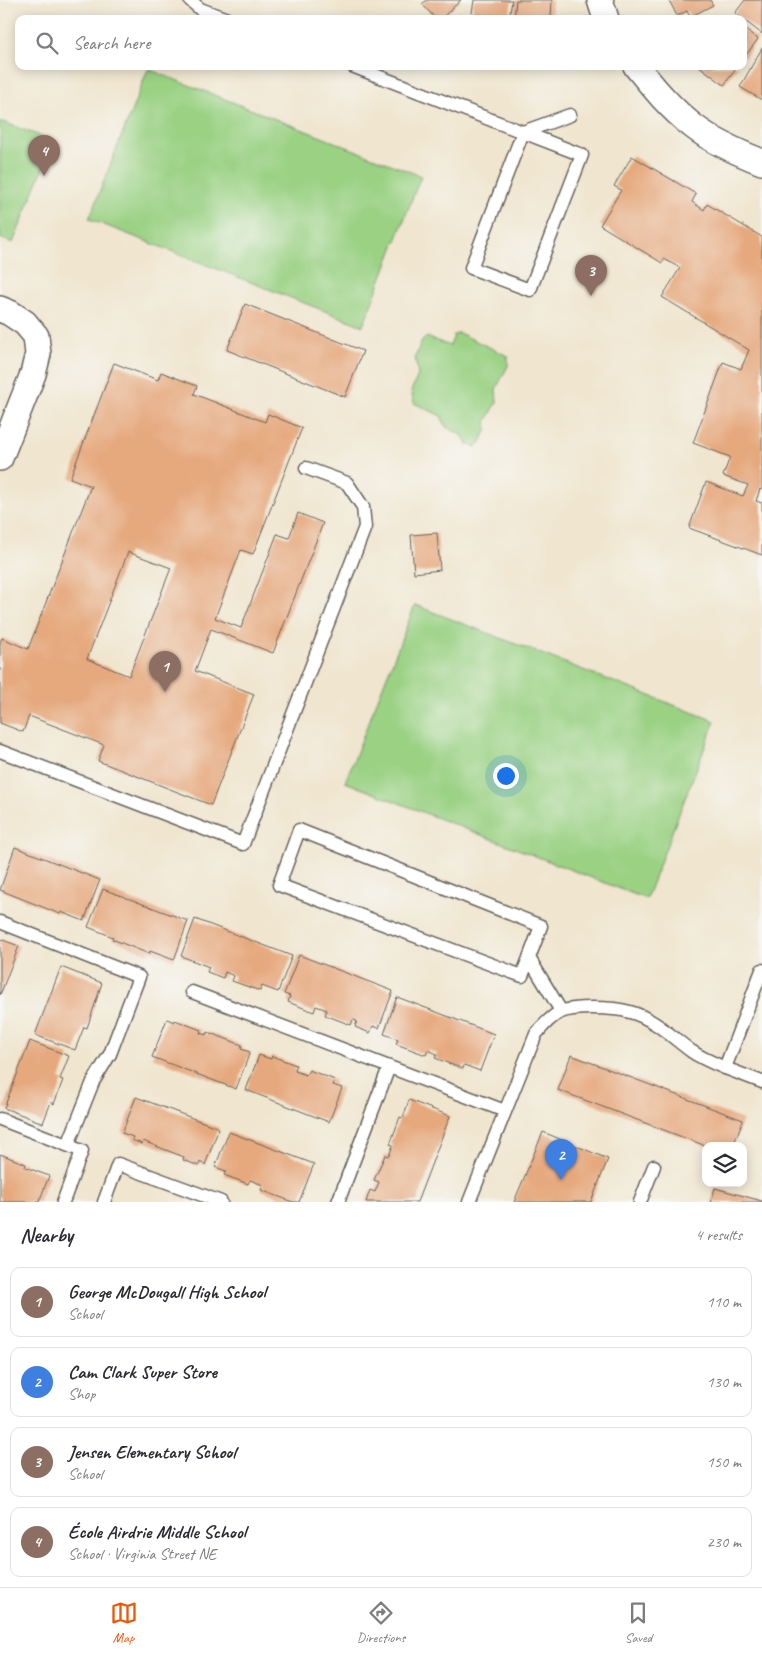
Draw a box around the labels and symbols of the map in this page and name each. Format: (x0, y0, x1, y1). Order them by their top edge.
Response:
pin: 4 (28, 135, 60, 176)
pin: 3 (575, 255, 607, 296)
pin: 1 (149, 651, 181, 692)
your location (493, 763, 519, 789)
pin: 2 (545, 1139, 577, 1180)

